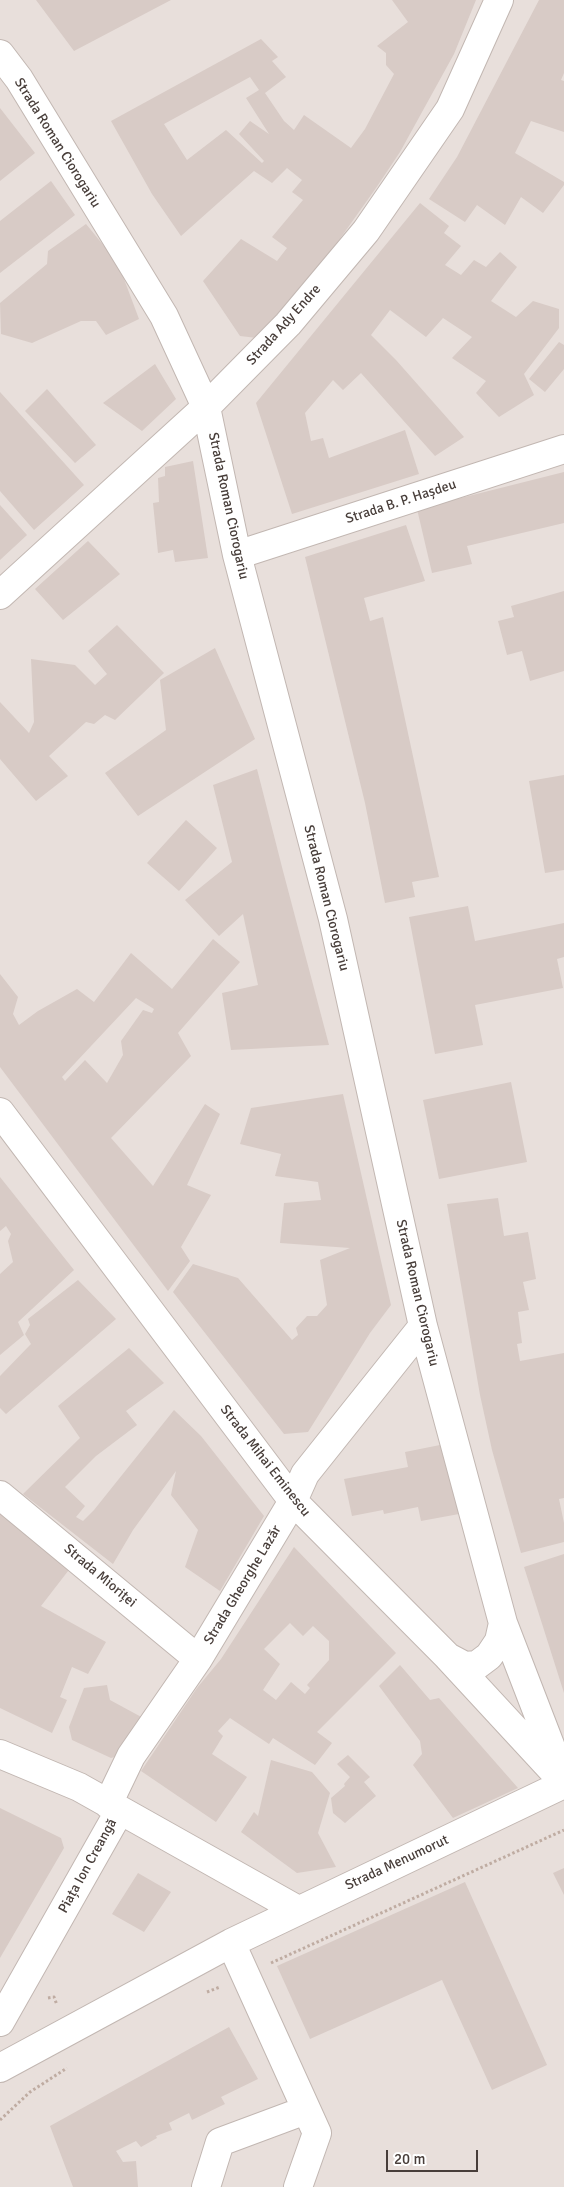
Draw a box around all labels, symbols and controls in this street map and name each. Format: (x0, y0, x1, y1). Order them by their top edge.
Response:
street label: Strada Roman Ciorogariu (10, 75, 104, 211)
street label: Strada Ady Endre (243, 281, 325, 369)
street label: Strada Roman Ciorogariu (204, 431, 252, 581)
street label: Strada B. P. Hașdeu (344, 476, 458, 528)
street label: Strada Roman Ciorogariu (300, 823, 352, 973)
street label: Strada Roman Ciorogariu (392, 1218, 442, 1368)
street label: Strada Mihai Eminescu (216, 1402, 314, 1520)
street label: Strada Gheorghe Lazăr (201, 1522, 285, 1648)
street label: Strada Mioriței (60, 1541, 140, 1611)
street label: Piața Ion Creangă (55, 1816, 121, 1916)
street label: Strada Menumorut (343, 1832, 451, 1894)
scale bar (389, 2140, 482, 2172)
text: 20 m (394, 2150, 425, 2168)

